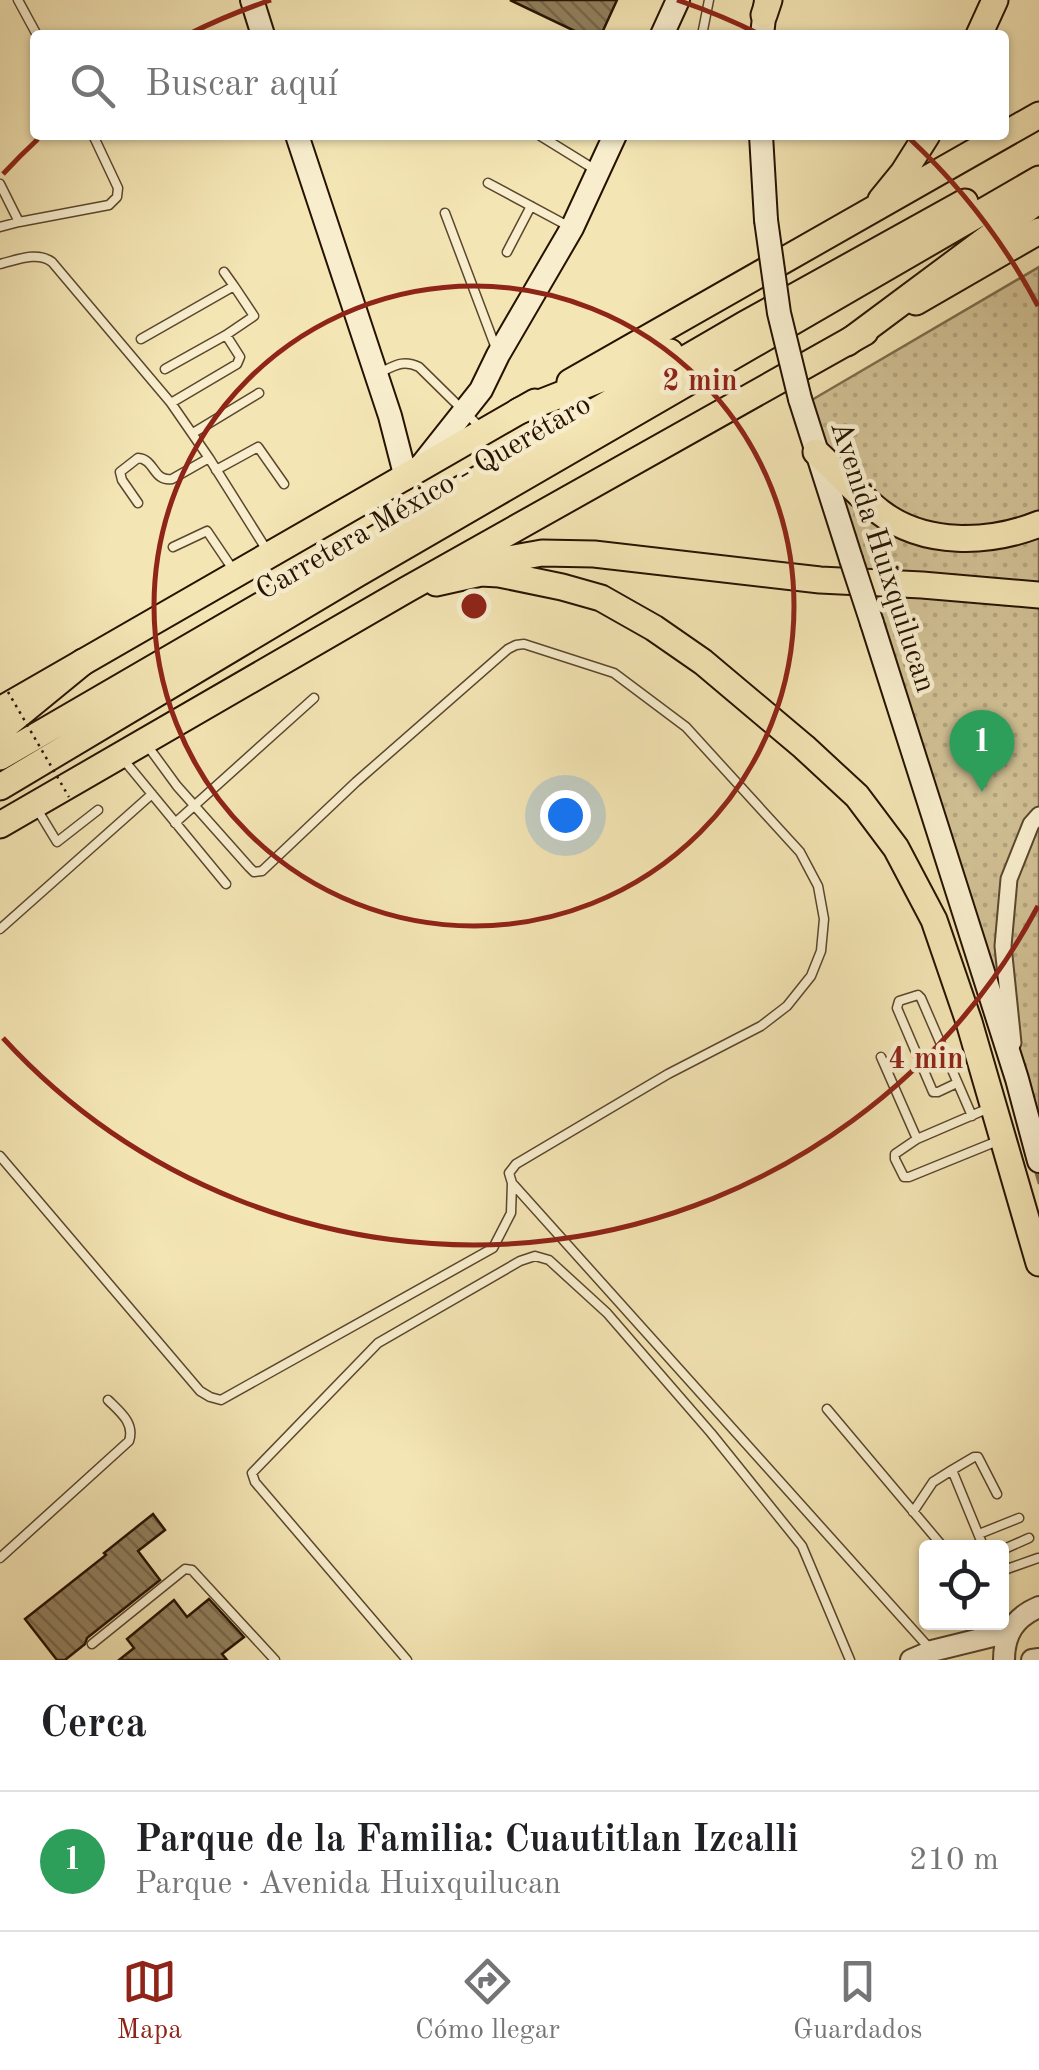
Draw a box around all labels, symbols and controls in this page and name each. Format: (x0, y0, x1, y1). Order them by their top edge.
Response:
search box (30, 30, 1009, 140)
icon: search (65, 58, 120, 113)
text: Buscar aquí (145, 66, 338, 104)
text: 2 min (662, 367, 738, 397)
street label: Carretera México - Querétaro (251, 390, 597, 606)
street label: Avenida Huixquilucan (824, 418, 940, 696)
centre of rings (456, 588, 492, 624)
pin: 1 (950, 710, 1014, 792)
your location (540, 790, 591, 841)
text: 4 min (888, 1045, 964, 1075)
map controls (919, 1540, 1009, 1630)
button: locate (919, 1540, 1009, 1630)
text: Cerca (40, 1704, 147, 1746)
text: Parque de la Familia: Cuautitlan Izcalli (135, 1822, 798, 1860)
text: 1 (63, 1845, 82, 1877)
text: 210 m (909, 1845, 999, 1877)
text: Parque · Avenida Huixquilucan (135, 1869, 561, 1901)
tab: Mapa (116, 1954, 182, 2049)
tab: Cómo llegar (415, 1954, 560, 2049)
tab: Guardados (793, 1954, 923, 2049)

